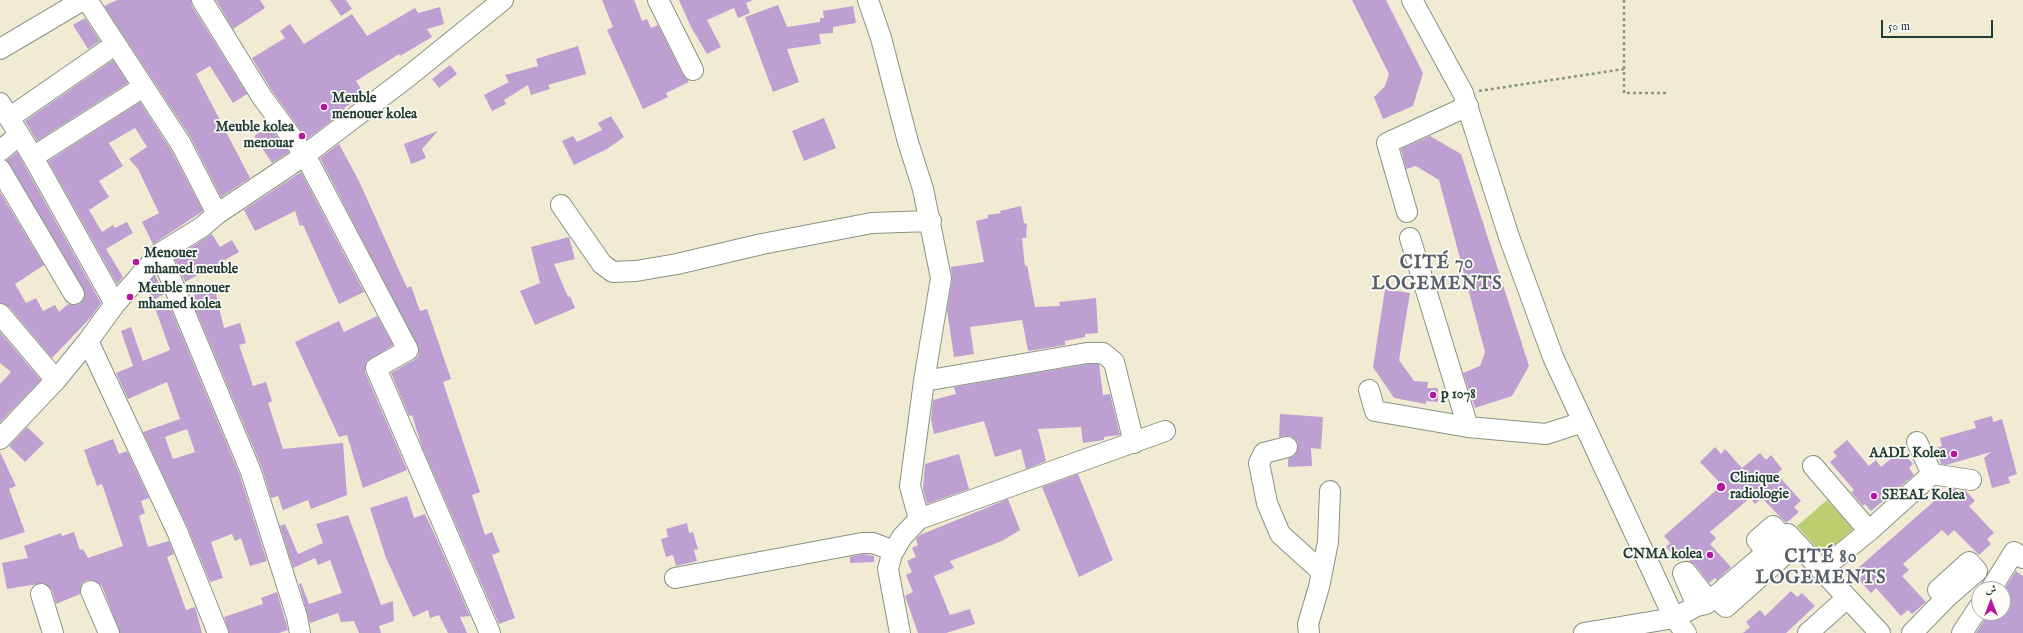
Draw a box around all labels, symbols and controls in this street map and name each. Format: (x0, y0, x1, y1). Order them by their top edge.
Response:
scale bar (1883, 12, 1995, 38)
text: 50 m (1888, 19, 1910, 34)
place label: Meuble menouer kolea (332, 91, 417, 124)
marker: Meuble menouer kolea (319, 102, 329, 112)
place label: Meuble kolea menouar (216, 120, 294, 152)
marker: Meuble kolea menouar (297, 131, 307, 141)
place label: Menouer mhamed meuble (144, 246, 238, 278)
district label: CITÉ 70 LOGEMENTS (1372, 253, 1502, 296)
marker: Menouer mhamed meuble (131, 257, 141, 267)
place label: Meuble mnouer mhamed kolea (138, 281, 230, 314)
marker: Meuble mnouer mhamed kolea (125, 292, 135, 302)
place label: p 1078 (1441, 387, 1476, 403)
marker: p 1078 (1428, 390, 1438, 400)
place label: AADL Kolea (1869, 446, 1946, 462)
marker: AADL Kolea (1949, 449, 1959, 459)
place label: Clinique radiologie (1730, 471, 1789, 504)
marker: Clinique radiologie (1715, 481, 1727, 493)
place label: SEEAL Kolea (1882, 488, 1965, 504)
marker: SEEAL Kolea (1869, 491, 1879, 501)
place label: CNMA kolea (1623, 547, 1702, 563)
district label: CITÉ 80 LOGEMENTS (1756, 547, 1886, 590)
marker: CNMA kolea (1705, 550, 1715, 560)
north arrow (1971, 581, 2011, 621)
text: ش (1986, 583, 1996, 597)

